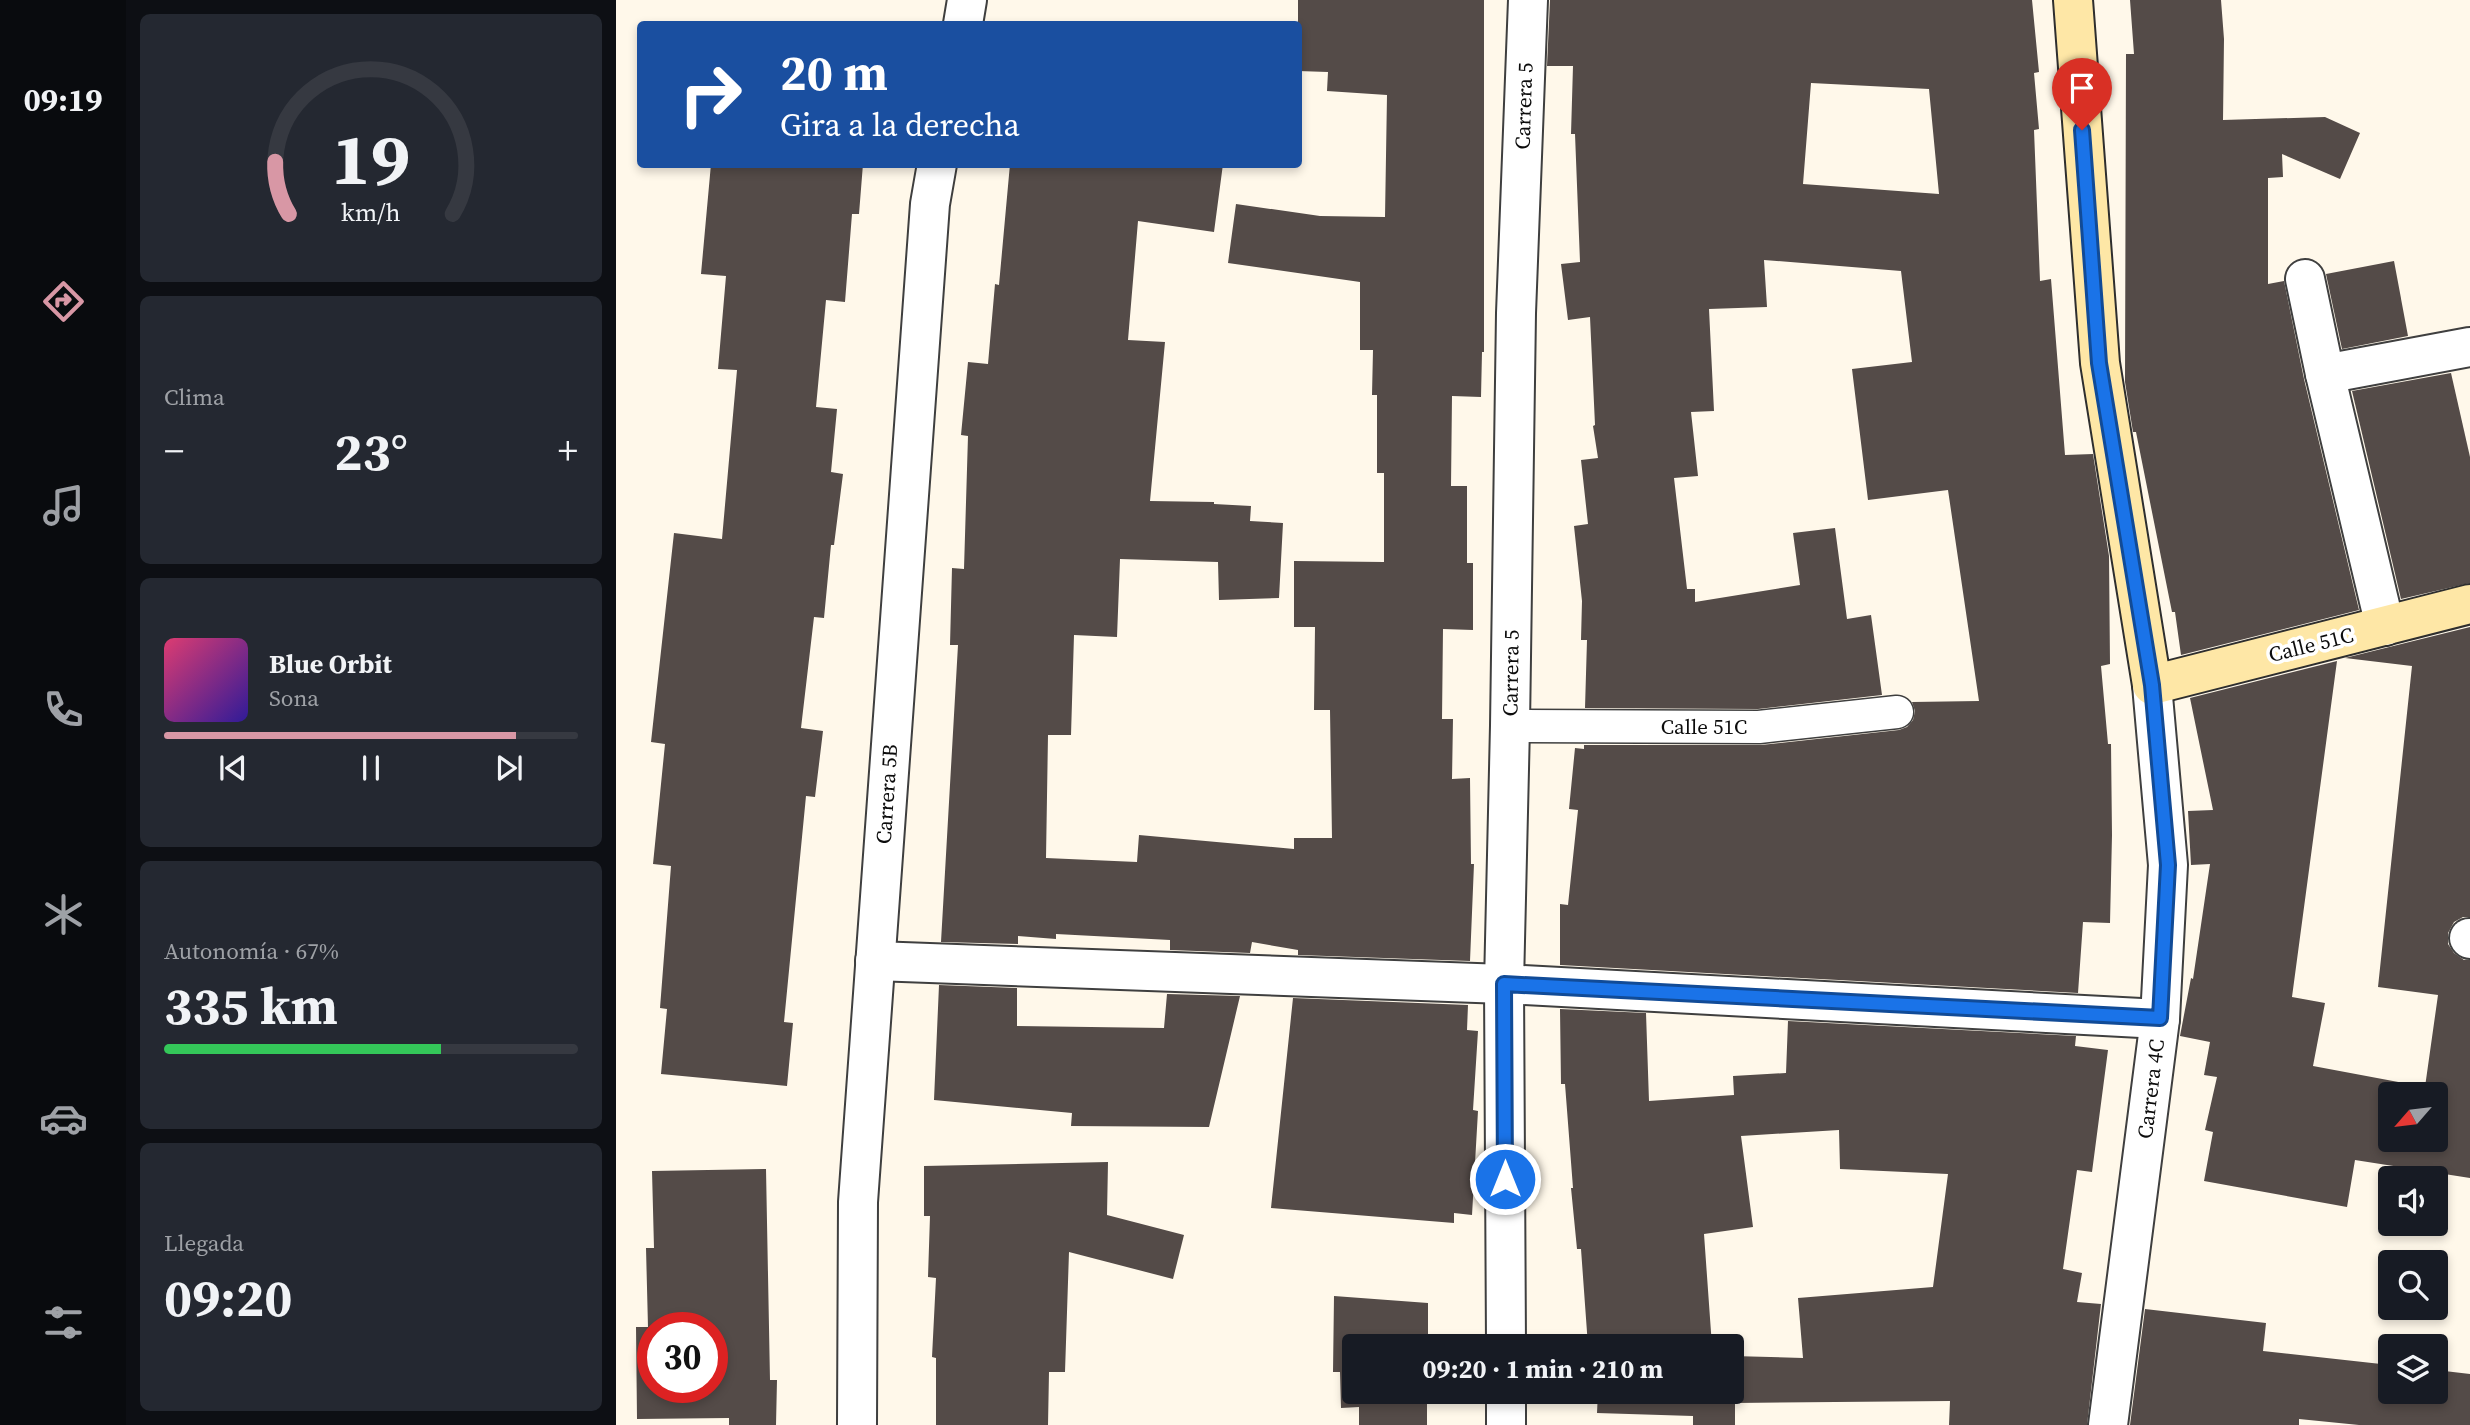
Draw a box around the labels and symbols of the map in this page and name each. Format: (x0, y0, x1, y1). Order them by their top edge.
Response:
pin (2052, 58, 2112, 130)
street label: Carrera 5 (1507, 62, 1540, 150)
street label: Calle 51C (2265, 620, 2356, 669)
street label: Carrera 5 (1495, 629, 1526, 717)
street label: Calle 51C (1661, 712, 1747, 741)
street label: Carrera 5B (869, 743, 904, 845)
street label: Carrera 4C (2130, 1037, 2171, 1140)
north arrow (2378, 1082, 2448, 1152)
position arrow (1468, 1142, 1542, 1216)
speed limit sign: 30 (637, 1312, 728, 1403)

